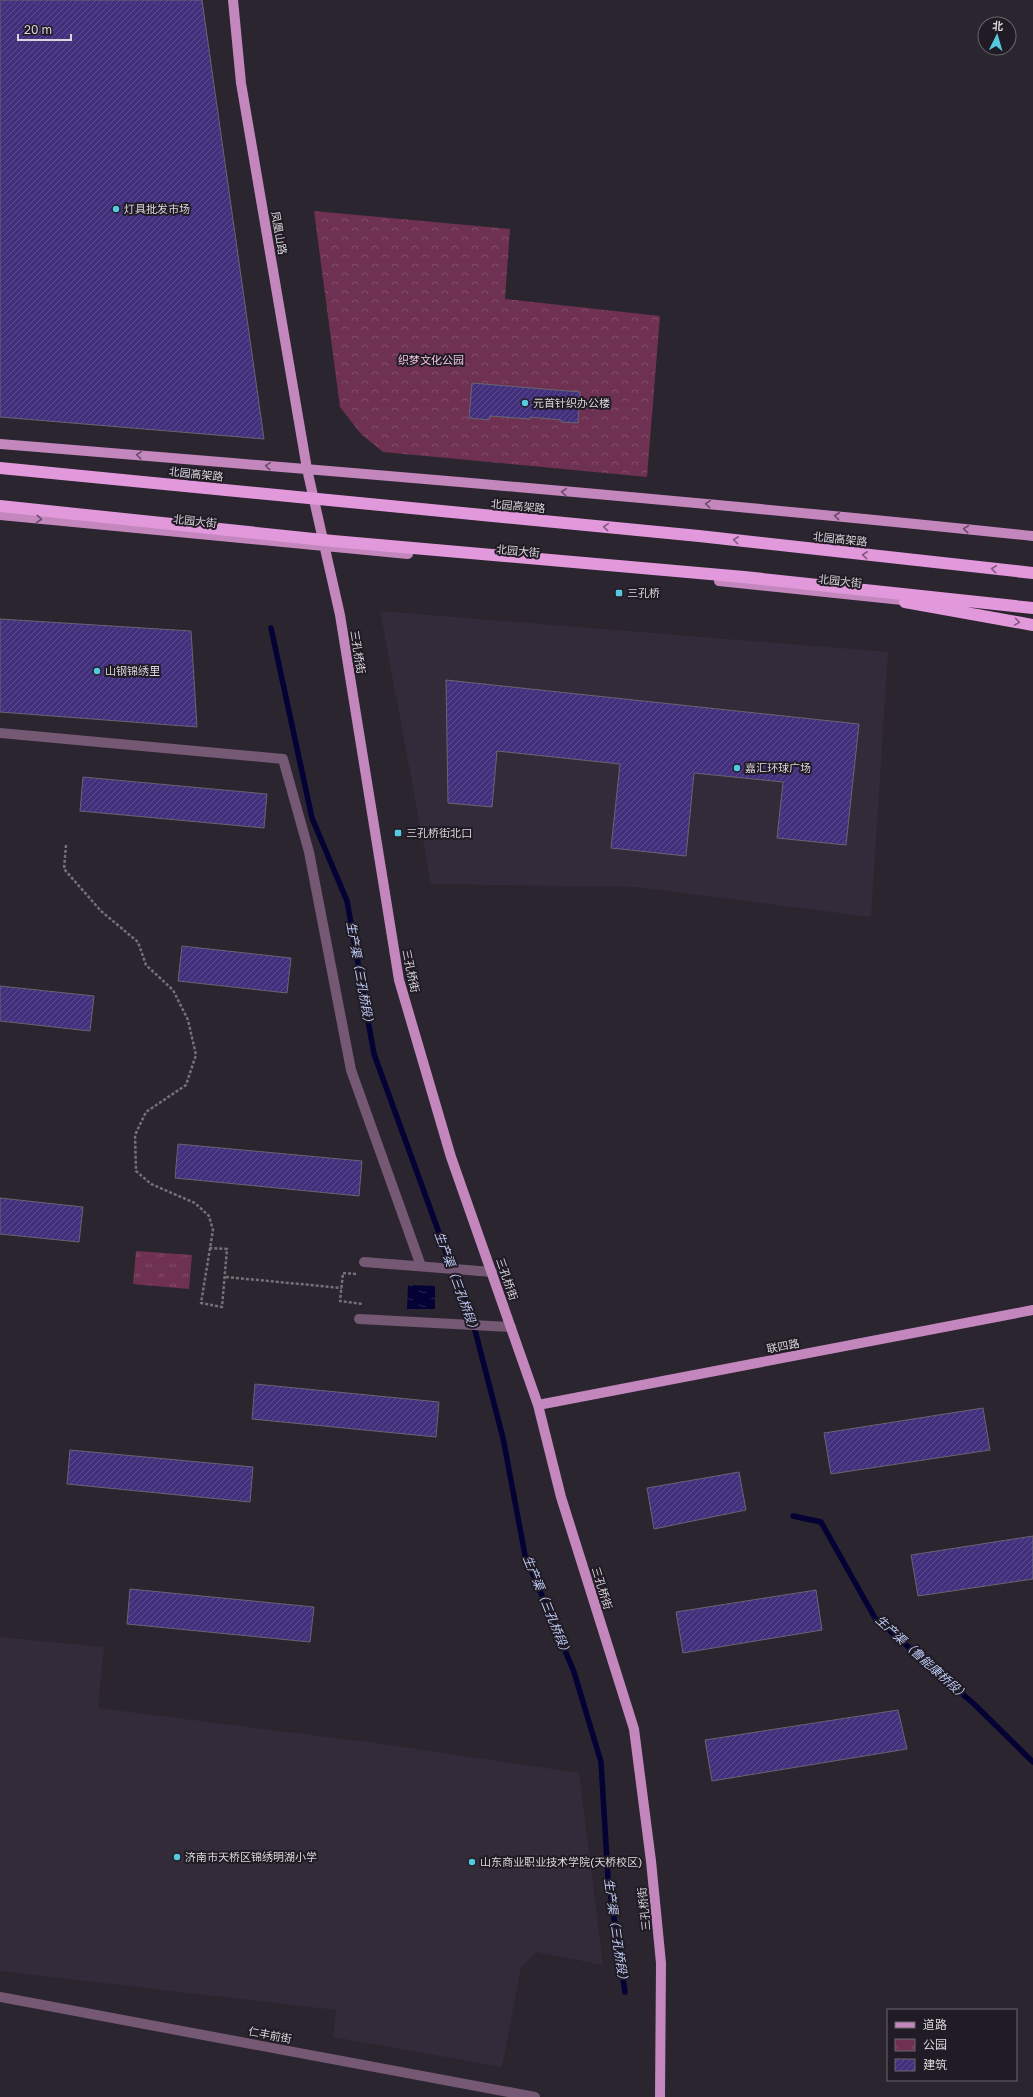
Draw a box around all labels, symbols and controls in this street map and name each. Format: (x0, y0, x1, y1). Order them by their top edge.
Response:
scale bar (18, 16, 71, 42)
north arrow (977, 16, 1017, 56)
text: 北 (992, 19, 1004, 32)
text: 20 m (24, 22, 52, 37)
place label: 灯具批发市场 (124, 202, 190, 215)
marker: 灯具批发市场 (111, 204, 121, 214)
street label: 凤凰山路 (269, 210, 290, 256)
park label: 织梦文化公园 (398, 353, 464, 366)
place label: 元首针织办公楼 (533, 396, 610, 409)
marker: 元首针织办公楼 (520, 398, 530, 408)
one-way arrow (136, 451, 142, 460)
one-way arrow (265, 461, 271, 470)
street label: 北园高架路 (168, 464, 224, 483)
one-way arrow (561, 487, 567, 496)
street label: 北园高架路 (490, 497, 546, 514)
one-way arrow (705, 500, 711, 509)
one-way arrow (834, 511, 840, 520)
street label: 北园大街 (172, 512, 218, 529)
one-way arrow (36, 514, 42, 523)
one-way arrow (603, 523, 609, 532)
one-way arrow (963, 525, 969, 534)
street label: 北园高架路 (812, 529, 868, 548)
one-way arrow (733, 536, 739, 545)
street label: 北园大街 (496, 542, 541, 559)
one-way arrow (862, 550, 868, 559)
one-way arrow (991, 564, 997, 573)
street label: 北园大街 (817, 572, 863, 589)
place label: 三孔桥 (627, 586, 660, 599)
marker: 三孔桥 (614, 588, 624, 598)
one-way arrow (1014, 617, 1020, 626)
street label: 三孔桥街 (349, 629, 368, 675)
place label: 山钢锦绣里 (105, 664, 160, 677)
marker: 山钢锦绣里 (92, 666, 102, 676)
place label: 嘉汇环球广场 (745, 761, 811, 774)
marker: 嘉汇环球广场 (732, 763, 742, 773)
place label: 三孔桥街北口 (406, 826, 472, 839)
marker: 三孔桥街北口 (393, 828, 403, 838)
water label: 生产渠（三孔桥段） (344, 920, 377, 1029)
street label: 三孔桥街 (401, 948, 422, 994)
water label: 生产渠（三孔桥段） (432, 1230, 483, 1336)
street label: 三孔桥街 (494, 1256, 521, 1302)
street label: 联四路 (765, 1336, 800, 1355)
water label: 生产渠（三孔桥段） (520, 1553, 575, 1659)
street label: 三孔桥街 (590, 1565, 615, 1611)
water label: 生产渠（鲁能康桥段） (873, 1612, 972, 1703)
place label: 济南市天桥区锦绣明湖小学 (185, 1850, 317, 1863)
marker: 济南市天桥区锦绣明湖小学 (172, 1852, 182, 1862)
place label: 山东商业职业技术学院(天桥校区) (480, 1855, 642, 1868)
marker: 山东商业职业技术学院(天桥校区) (467, 1857, 477, 1867)
water label: 生产渠（三孔桥段） (602, 1877, 631, 1986)
street label: 三孔桥街 (635, 1886, 652, 1932)
legend (887, 2009, 1017, 2081)
text: 道路 (923, 2017, 947, 2032)
street label: 仁丰前街 (247, 2024, 293, 2045)
text: 公园 (923, 2037, 947, 2052)
text: 建筑 (923, 2057, 947, 2072)

